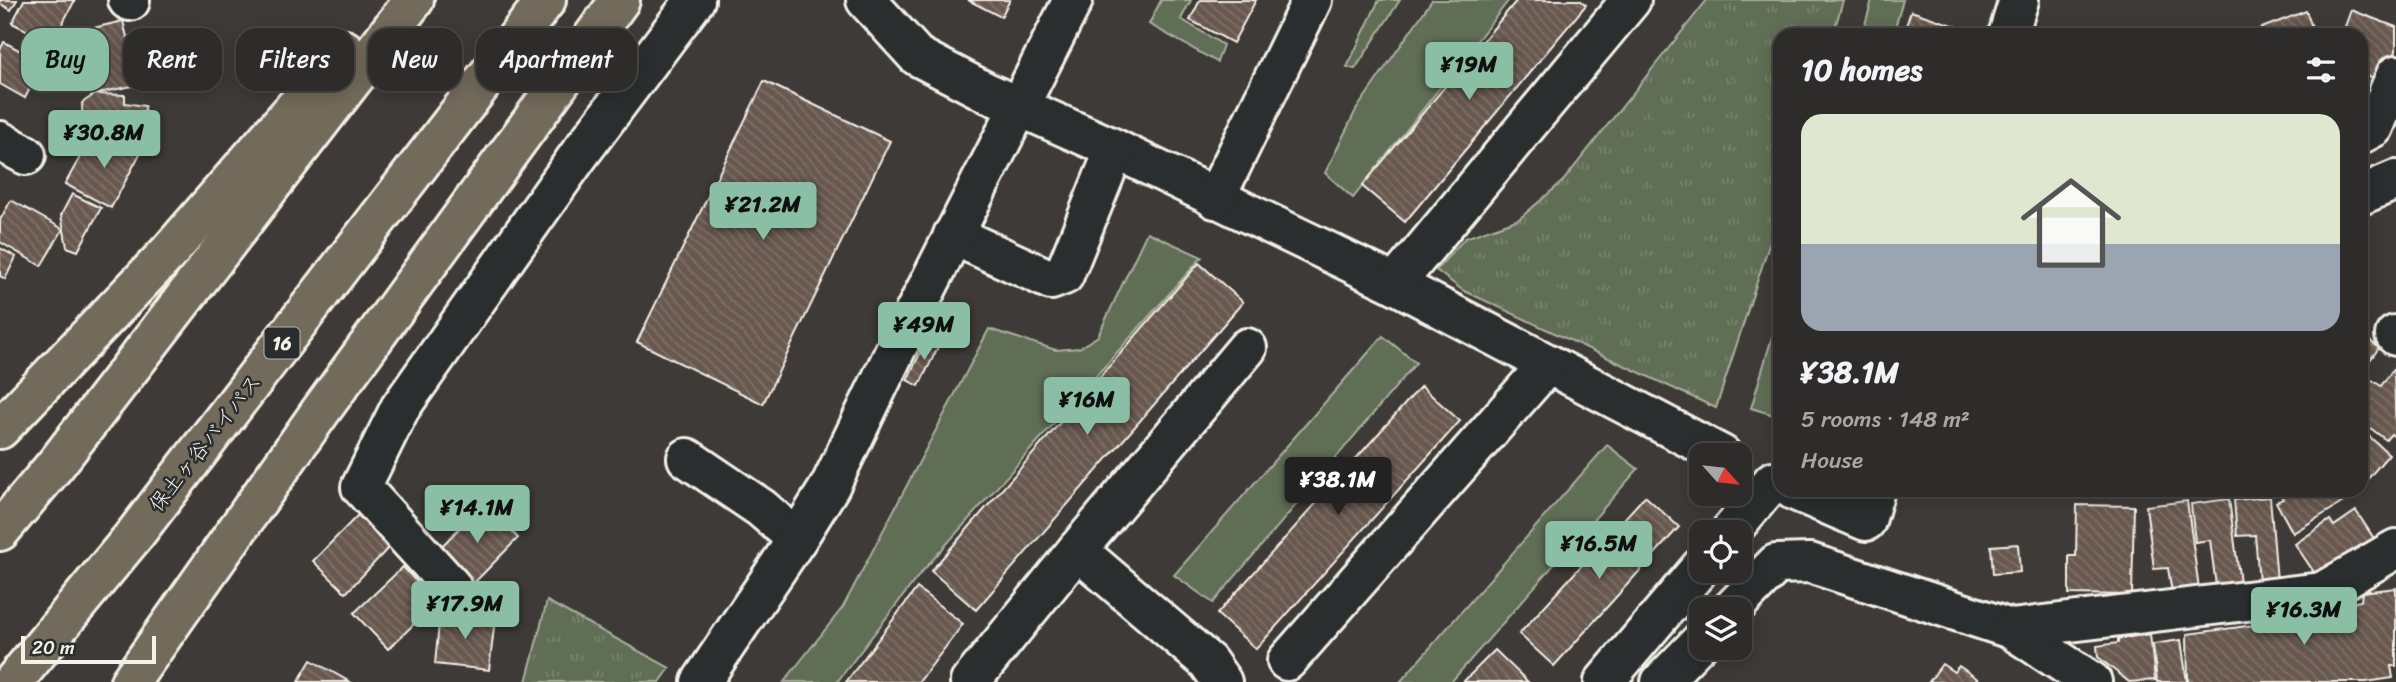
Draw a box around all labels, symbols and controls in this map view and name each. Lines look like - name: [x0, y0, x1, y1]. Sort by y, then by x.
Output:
- chip: Buy: [21, 28, 109, 91]
- chip: Rent: [123, 28, 222, 91]
- chip: Filters: [236, 28, 354, 91]
- chip: New: [368, 28, 462, 91]
- chip: Apartment: [476, 28, 637, 91]
- pin: ¥19M: [1428, 42, 1510, 102]
- text: 10 homes: [1801, 43, 1922, 97]
- text: ¥19M: [1441, 44, 1497, 85]
- icon: filters: [2302, 51, 2340, 89]
- pin: ¥30.8M: [47, 110, 161, 170]
- text: ¥30.8M: [64, 112, 144, 153]
- icon: home: [2008, 160, 2134, 286]
- pin: ¥21.2M: [706, 182, 820, 242]
- text: ¥21.2M: [726, 184, 800, 225]
- pin: ¥49M: [883, 302, 965, 362]
- text: ¥49M: [894, 304, 954, 345]
- road number: 16: [264, 328, 300, 358]
- text: ¥38.1M: [1801, 345, 1899, 399]
- street label: 保土ヶ谷バイパス: [138, 365, 272, 521]
- pin: ¥16M: [1046, 378, 1128, 437]
- text: ¥16M: [1060, 379, 1114, 420]
- text: 5 rooms · 148 m²: [1801, 399, 1970, 440]
- text: House: [1801, 440, 1863, 481]
- north arrow: [1689, 443, 1752, 506]
- map controls: [1689, 443, 1752, 660]
- pin: ¥38.1M: [1281, 458, 1395, 517]
- text: ¥38.1M: [1301, 459, 1375, 500]
- pin: ¥14.1M: [420, 486, 534, 545]
- text: ¥14.1M: [441, 487, 513, 528]
- button: locate: [1689, 520, 1752, 583]
- pin: ¥16.5M: [1542, 522, 1656, 581]
- text: ¥16.5M: [1561, 523, 1637, 564]
- pin: ¥17.9M: [408, 582, 522, 641]
- text: ¥17.9M: [427, 583, 503, 624]
- pin: ¥16.3M: [2247, 588, 2361, 647]
- text: ¥16.3M: [2267, 589, 2341, 630]
- button: layers: [1689, 597, 1752, 660]
- text: 20 m: [32, 631, 75, 664]
- scale bar: [21, 633, 156, 665]

